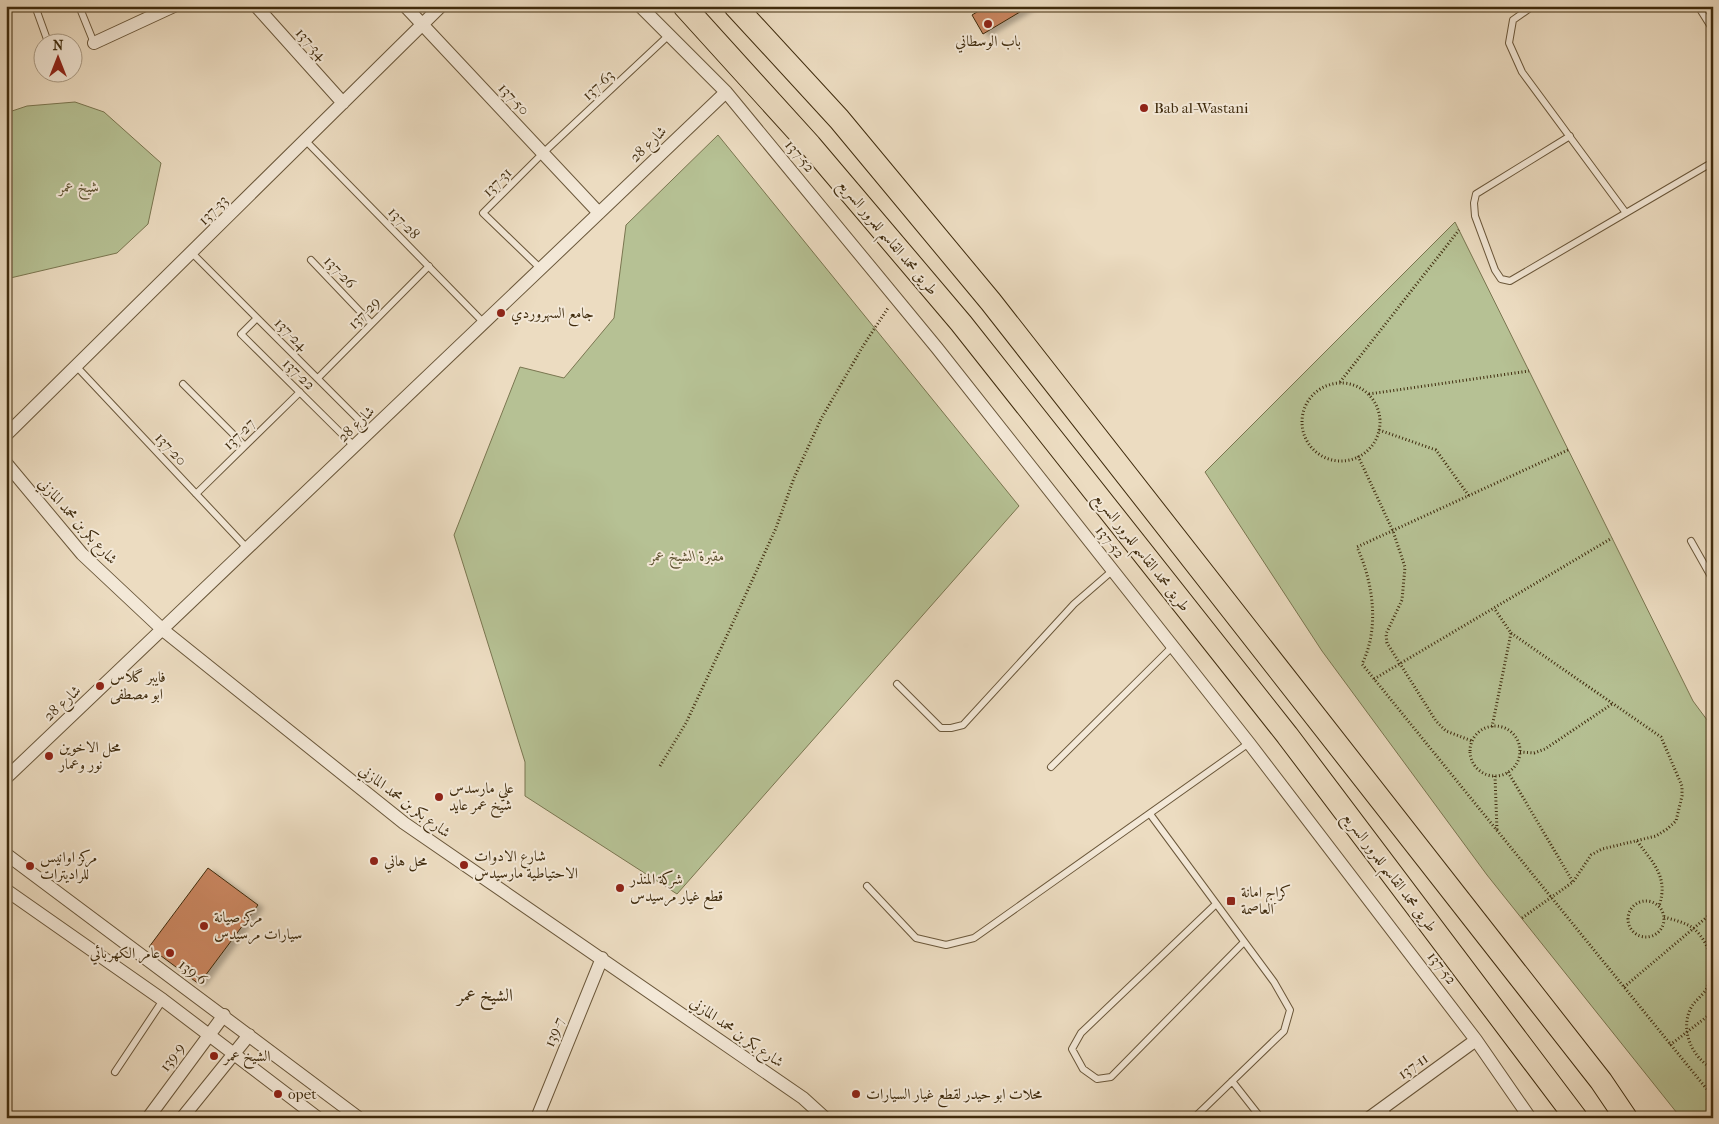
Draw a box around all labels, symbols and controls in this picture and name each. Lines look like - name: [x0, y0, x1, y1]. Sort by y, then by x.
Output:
- marker: باب الوسطاني: [982, 18, 994, 30]
- street label: 137-34: [292, 24, 331, 65]
- north arrow: [32, 32, 82, 82]
- place label: باب الوسطاني: [955, 32, 1021, 53]
- text: N: [53, 37, 64, 54]
- street label: 137-63: [578, 66, 618, 104]
- street label: 137-50: [495, 79, 533, 119]
- place label: Bab al-Wastani: [1154, 99, 1249, 117]
- marker: Bab al-Wastani: [1138, 102, 1150, 114]
- street label: شارع 28: [626, 122, 673, 169]
- street label: 137-52: [781, 136, 819, 176]
- street label: 137-31: [479, 164, 515, 200]
- street label: طريق محمد القاسم للمرور السريع: [830, 175, 942, 302]
- park label: شيخ عمر: [58, 178, 99, 201]
- street label: 137-33: [194, 191, 232, 229]
- street label: 137-28: [384, 203, 424, 243]
- street label: 137-26: [320, 252, 360, 293]
- street label: 137-29: [344, 293, 384, 333]
- place label: جامع السهروردي: [511, 304, 594, 327]
- marker: جامع السهروردي: [495, 307, 507, 319]
- street label: 137-24: [271, 314, 312, 355]
- street label: 137-22: [279, 354, 319, 394]
- street label: شارع 28: [334, 402, 381, 449]
- street label: 137-27: [219, 414, 259, 454]
- street label: 137-20: [151, 429, 191, 469]
- street label: شارع بكر بن محمد المازني: [32, 474, 121, 571]
- street label: طريق محمد القاسم للمرور السريع: [1085, 489, 1194, 619]
- street label: 137-52: [1092, 522, 1129, 562]
- park label: مقبرة الشيخ عمر: [648, 547, 725, 570]
- place label: فايبر گلاس ابو مصطفى: [110, 668, 166, 705]
- marker: فايبر گلاس ابو مصطفى: [94, 680, 106, 692]
- street label: شارع 28: [40, 681, 87, 728]
- place label: محل الاخوين نور وعمار: [57, 738, 121, 773]
- marker: محل الاخوين نور وعمار: [43, 750, 55, 762]
- street label: شارع بكر بن محمد المازني: [353, 761, 454, 844]
- place label: علي مارسدس شيخ عمر عايد: [449, 779, 514, 819]
- marker: علي مارسدس شيخ عمر عايد: [433, 791, 445, 803]
- street label: طريق محمد القاسم للمرور السريع: [1334, 808, 1441, 939]
- place label: شارع الادوات الاحتياطية مارسيدس: [474, 847, 578, 882]
- place label: مركز اوانيس للراديترات: [40, 848, 97, 884]
- place label: محل هاني: [384, 852, 427, 873]
- marker: محل هاني: [368, 855, 380, 867]
- marker: شارع الادوات الاحتياطية مارسيدس: [458, 859, 470, 871]
- marker: مركز اوانيس للراديترات: [24, 860, 36, 872]
- place label: شركة المنذر قطع غيار مرسيدس: [628, 870, 723, 910]
- marker: شركة المنذر قطع غيار مرسيدس: [614, 882, 626, 894]
- place label: كراج امانة العاصمة: [1241, 883, 1291, 918]
- marker: كراج امانة العاصمة: [1225, 895, 1237, 907]
- place label: مركز صيانة سيارات مرسيدس: [214, 908, 302, 945]
- marker: مركز صيانة سيارات مرسيدس: [198, 920, 210, 932]
- place label: عامر الكهربائي: [90, 944, 160, 965]
- marker: عامر الكهربائي: [164, 947, 176, 959]
- street label: 137-52: [1424, 948, 1461, 988]
- street label: 139-6: [175, 955, 212, 989]
- district label: الشيخ عمر: [455, 985, 513, 1011]
- street label: شارع بكر بن محمد المازني: [685, 993, 787, 1074]
- street label: 139-7: [540, 1014, 568, 1050]
- street label: 139-9: [156, 1039, 189, 1075]
- place label: الشيخ عمر: [222, 1047, 271, 1070]
- street label: 137-11: [1394, 1049, 1432, 1083]
- marker: الشيخ عمر: [208, 1050, 220, 1062]
- place label: opet: [288, 1085, 317, 1103]
- place label: محلات ابو حيدر لقطع غيار السيارات: [866, 1085, 1042, 1108]
- marker: opet: [272, 1088, 284, 1100]
- marker: محلات ابو حيدر لقطع غيار السيارات: [850, 1088, 862, 1100]

